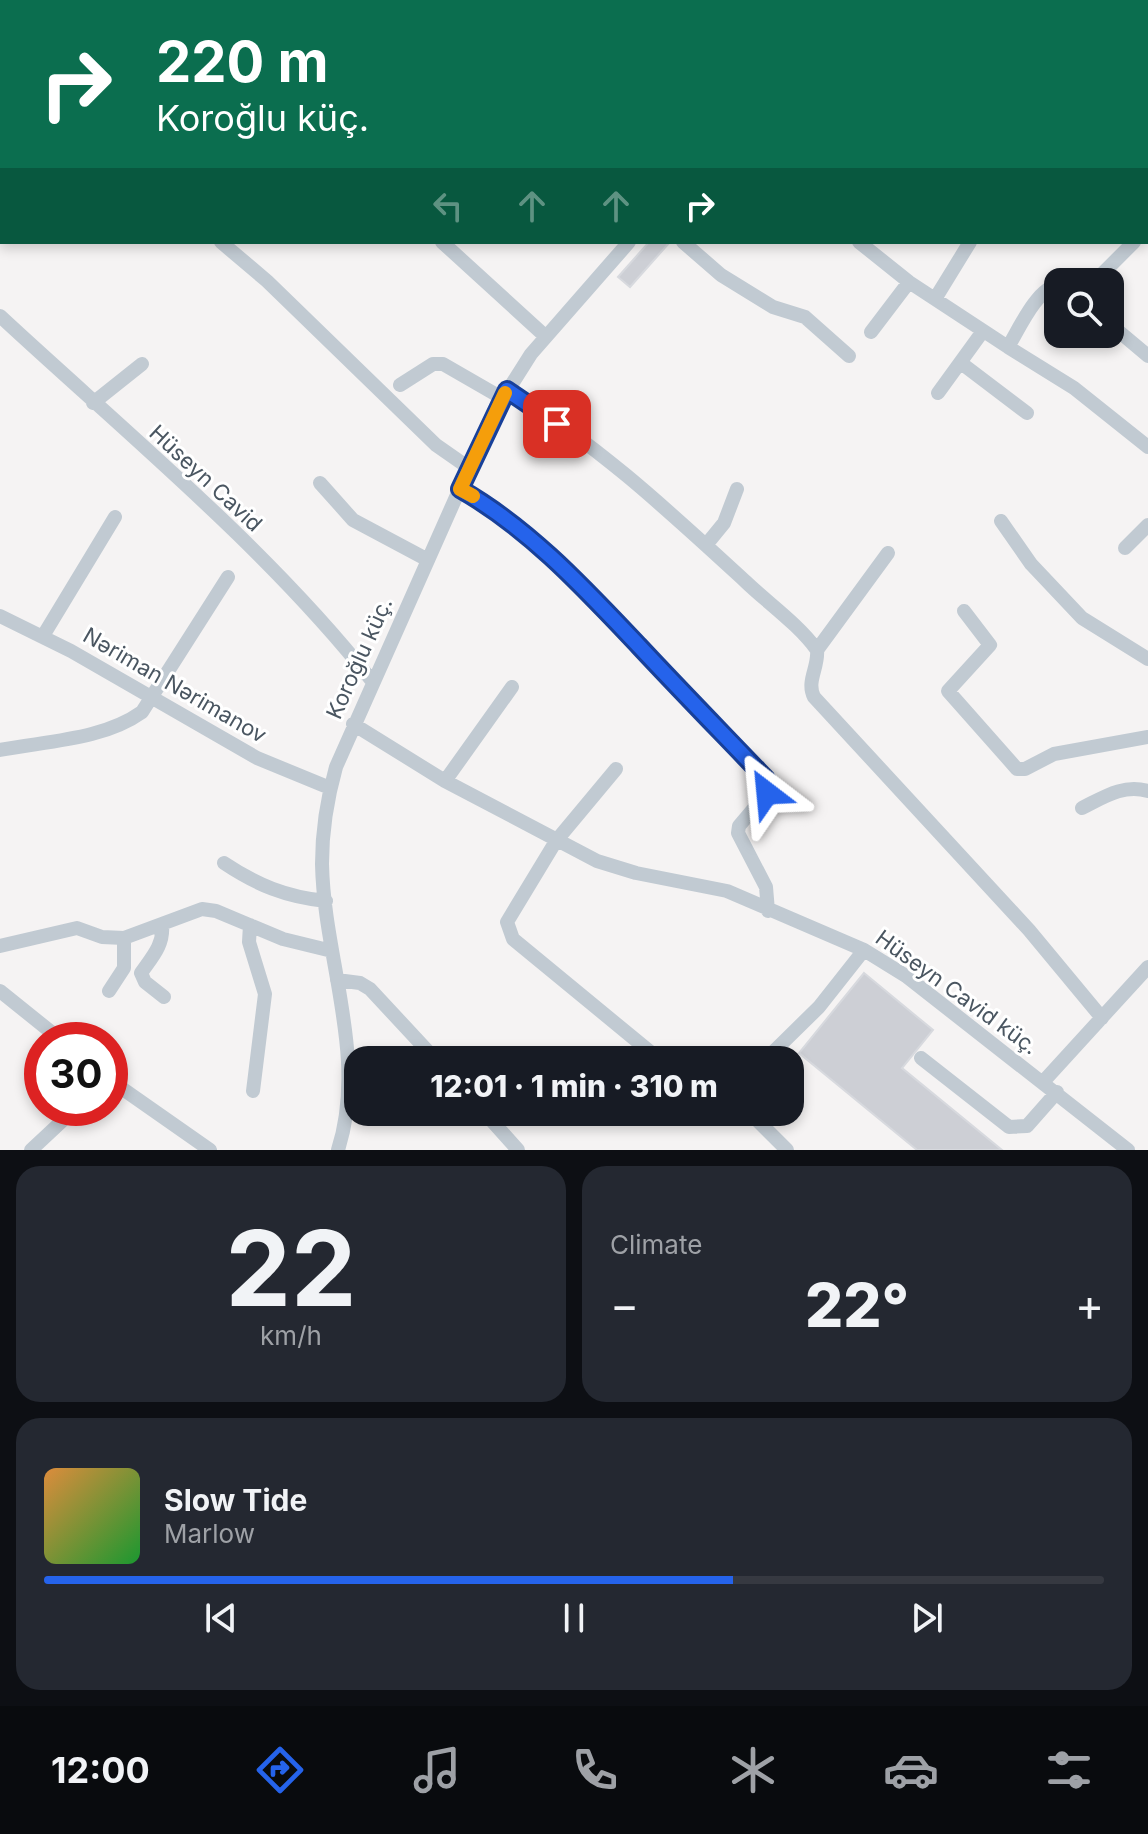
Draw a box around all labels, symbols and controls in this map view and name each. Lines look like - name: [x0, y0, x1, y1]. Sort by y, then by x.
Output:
- text: 220 m: [156, 28, 329, 96]
- icon: right: [24, 32, 128, 136]
- text: Koroğlu küç.: [156, 96, 369, 140]
- icon: left: [426, 184, 470, 228]
- icon: ahead: [510, 184, 554, 228]
- icon: ahead: [594, 184, 638, 228]
- icon: right: [678, 184, 722, 228]
- map controls: [1044, 268, 1124, 348]
- button: search: [1044, 268, 1124, 348]
- pin: [523, 390, 591, 458]
- icon: arrive: [535, 402, 579, 446]
- street label: Hüseyn Cavid: [144, 419, 268, 537]
- street label: Koroğlu küç.: [321, 593, 397, 723]
- street label: Nəriman Nərimanov: [79, 622, 271, 748]
- position arrow: [725, 751, 809, 835]
- street label: Hüseyn Cavid küç.: [871, 924, 1043, 1060]
- speed limit sign: 30: [24, 1022, 128, 1126]
- text: 12:01 · 1 min · 310 m: [430, 1068, 718, 1104]
- text: 22: [225, 1205, 357, 1331]
- text: Climate: [610, 1229, 702, 1260]
- text: 22°: [805, 1269, 909, 1341]
- text: −: [610, 1278, 639, 1332]
- text: +: [1075, 1278, 1104, 1332]
- text: km/h: [260, 1320, 322, 1351]
- text: Slow Tide: [164, 1482, 307, 1518]
- text: Marlow: [164, 1518, 255, 1549]
- icon: previous: [199, 1596, 243, 1640]
- icon: pause: [552, 1596, 596, 1640]
- icon: next: [905, 1596, 949, 1640]
- icon: directions: [252, 1742, 308, 1798]
- icon: music: [409, 1742, 465, 1798]
- icon: phone: [567, 1742, 623, 1798]
- icon: climate: [725, 1742, 781, 1798]
- icon: car: [883, 1742, 939, 1798]
- icon: filters: [1041, 1742, 1097, 1798]
- text: 12:00: [51, 1748, 150, 1792]

